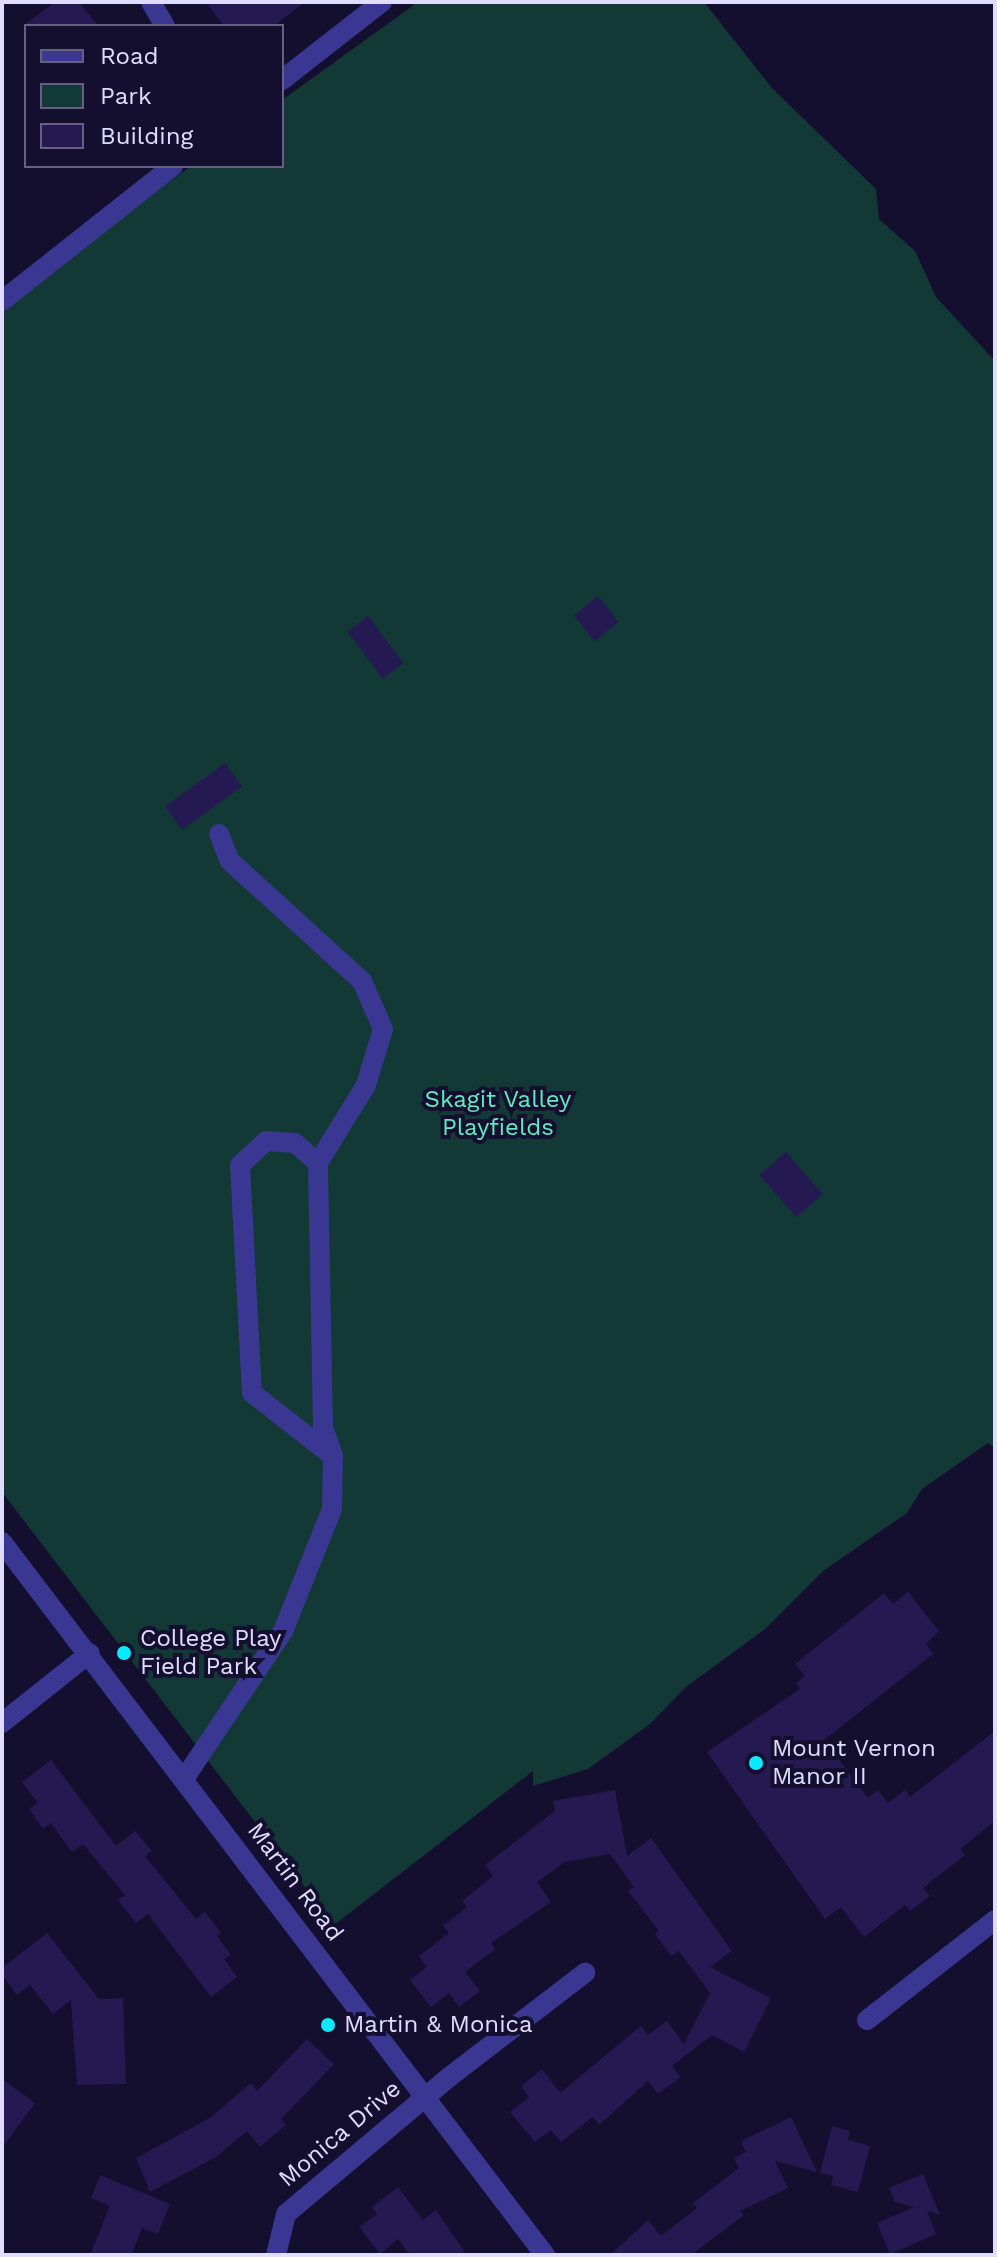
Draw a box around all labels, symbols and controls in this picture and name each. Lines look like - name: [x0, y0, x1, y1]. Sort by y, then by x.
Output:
- legend: [24, 24, 284, 168]
- text: Road: [100, 42, 159, 70]
- text: Park: [100, 82, 152, 110]
- text: Building: [100, 122, 193, 150]
- park label: Skagit Valley Playfields: [424, 1086, 572, 1142]
- place label: College Play Field Park: [140, 1625, 281, 1681]
- marker: College Play Field Park: [115, 1644, 133, 1662]
- place label: Mount Vernon Manor II: [772, 1735, 937, 1791]
- marker: Mount Vernon Manor II: [747, 1754, 765, 1772]
- street label: Martin Road: [241, 1817, 349, 1947]
- place label: Martin & Monica: [344, 2011, 533, 2039]
- marker: Martin & Monica: [319, 2016, 337, 2034]
- street label: Monica Drive: [273, 2074, 407, 2194]

